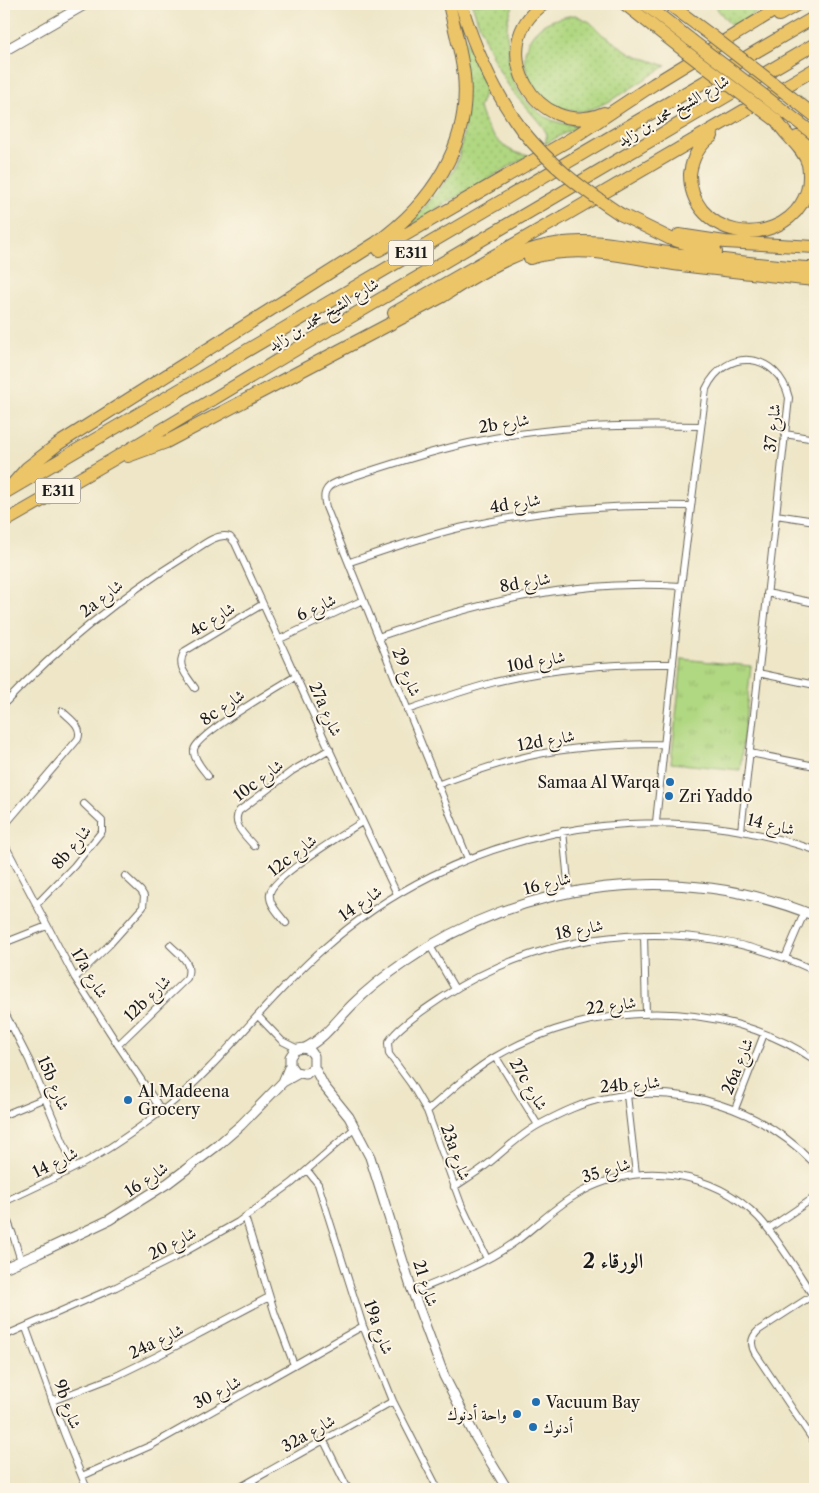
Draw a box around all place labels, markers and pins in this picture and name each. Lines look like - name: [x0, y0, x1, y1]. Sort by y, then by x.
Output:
- place label: Samaa Al Warqa: [537, 772, 661, 792]
- marker: Samaa Al Warqa: [664, 776, 676, 788]
- place label: Zri Yaddo: [679, 786, 753, 806]
- marker: Zri Yaddo: [663, 790, 675, 802]
- place label: Al Madeena Grocery: [137, 1081, 230, 1119]
- marker: Al Madeena Grocery: [122, 1094, 134, 1106]
- place label: Vacuum Bay: [545, 1392, 641, 1412]
- marker: Vacuum Bay: [530, 1396, 542, 1408]
- place label: واحة أدنوك: [447, 1403, 507, 1425]
- marker: واحة أدنوك: [511, 1408, 523, 1420]
- place label: أدنوك: [543, 1416, 573, 1438]
- marker: أدنوك: [527, 1421, 539, 1433]

